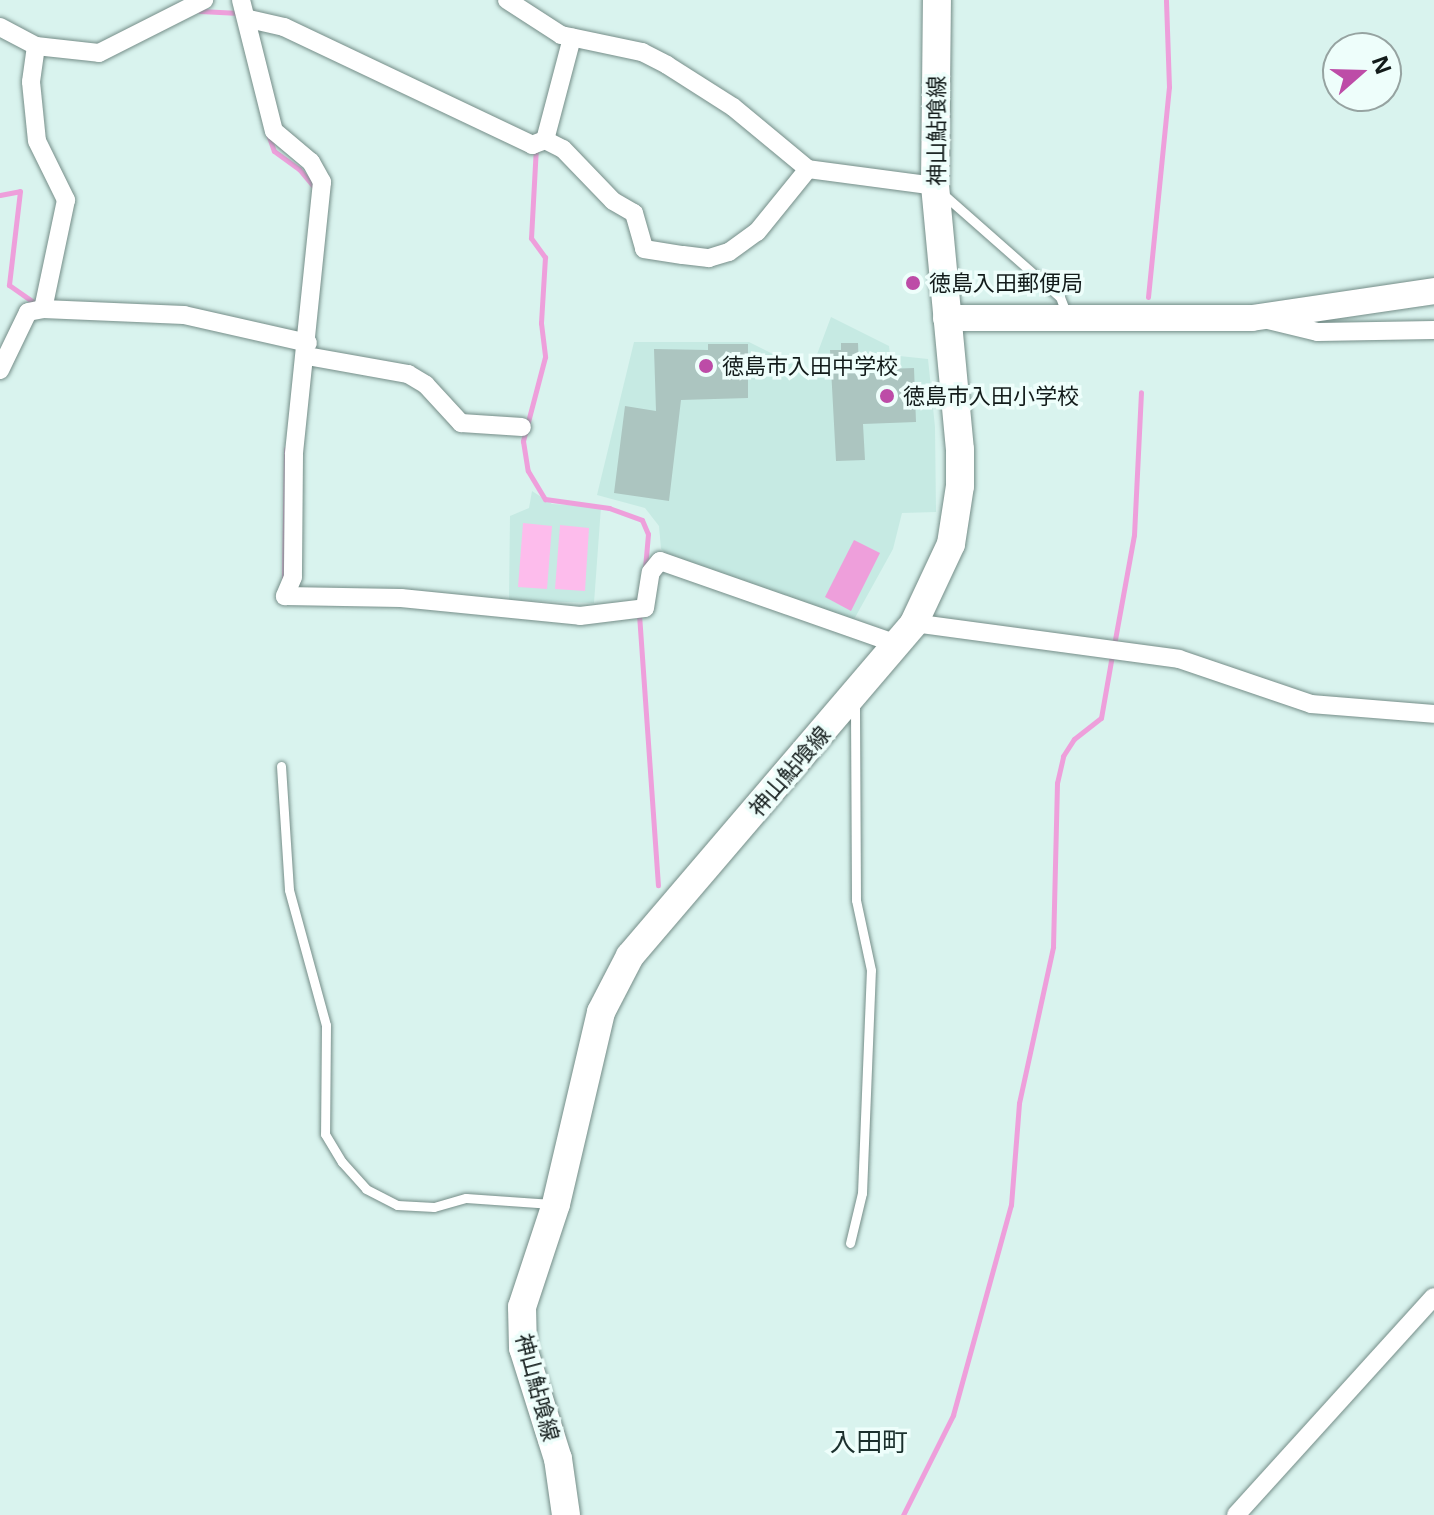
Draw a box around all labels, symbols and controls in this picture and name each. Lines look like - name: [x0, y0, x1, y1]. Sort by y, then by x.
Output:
- north arrow: [1322, 32, 1402, 112]
- text: N: [1366, 51, 1400, 78]
- street label: 神山鮎喰線: [923, 76, 949, 186]
- place label: 徳島入田郵便局: [929, 270, 1083, 296]
- marker: 徳島入田郵便局: [904, 274, 922, 292]
- place label: 徳島市入田中学校: [722, 353, 898, 379]
- marker: 徳島市入田中学校: [697, 357, 715, 375]
- place label: 徳島市入田小学校: [903, 383, 1079, 409]
- marker: 徳島市入田小学校: [878, 387, 896, 405]
- street label: 神山鮎喰線: [743, 721, 835, 821]
- street label: 神山鮎喰線: [511, 1330, 565, 1444]
- district label: 入田町: [830, 1426, 908, 1458]

